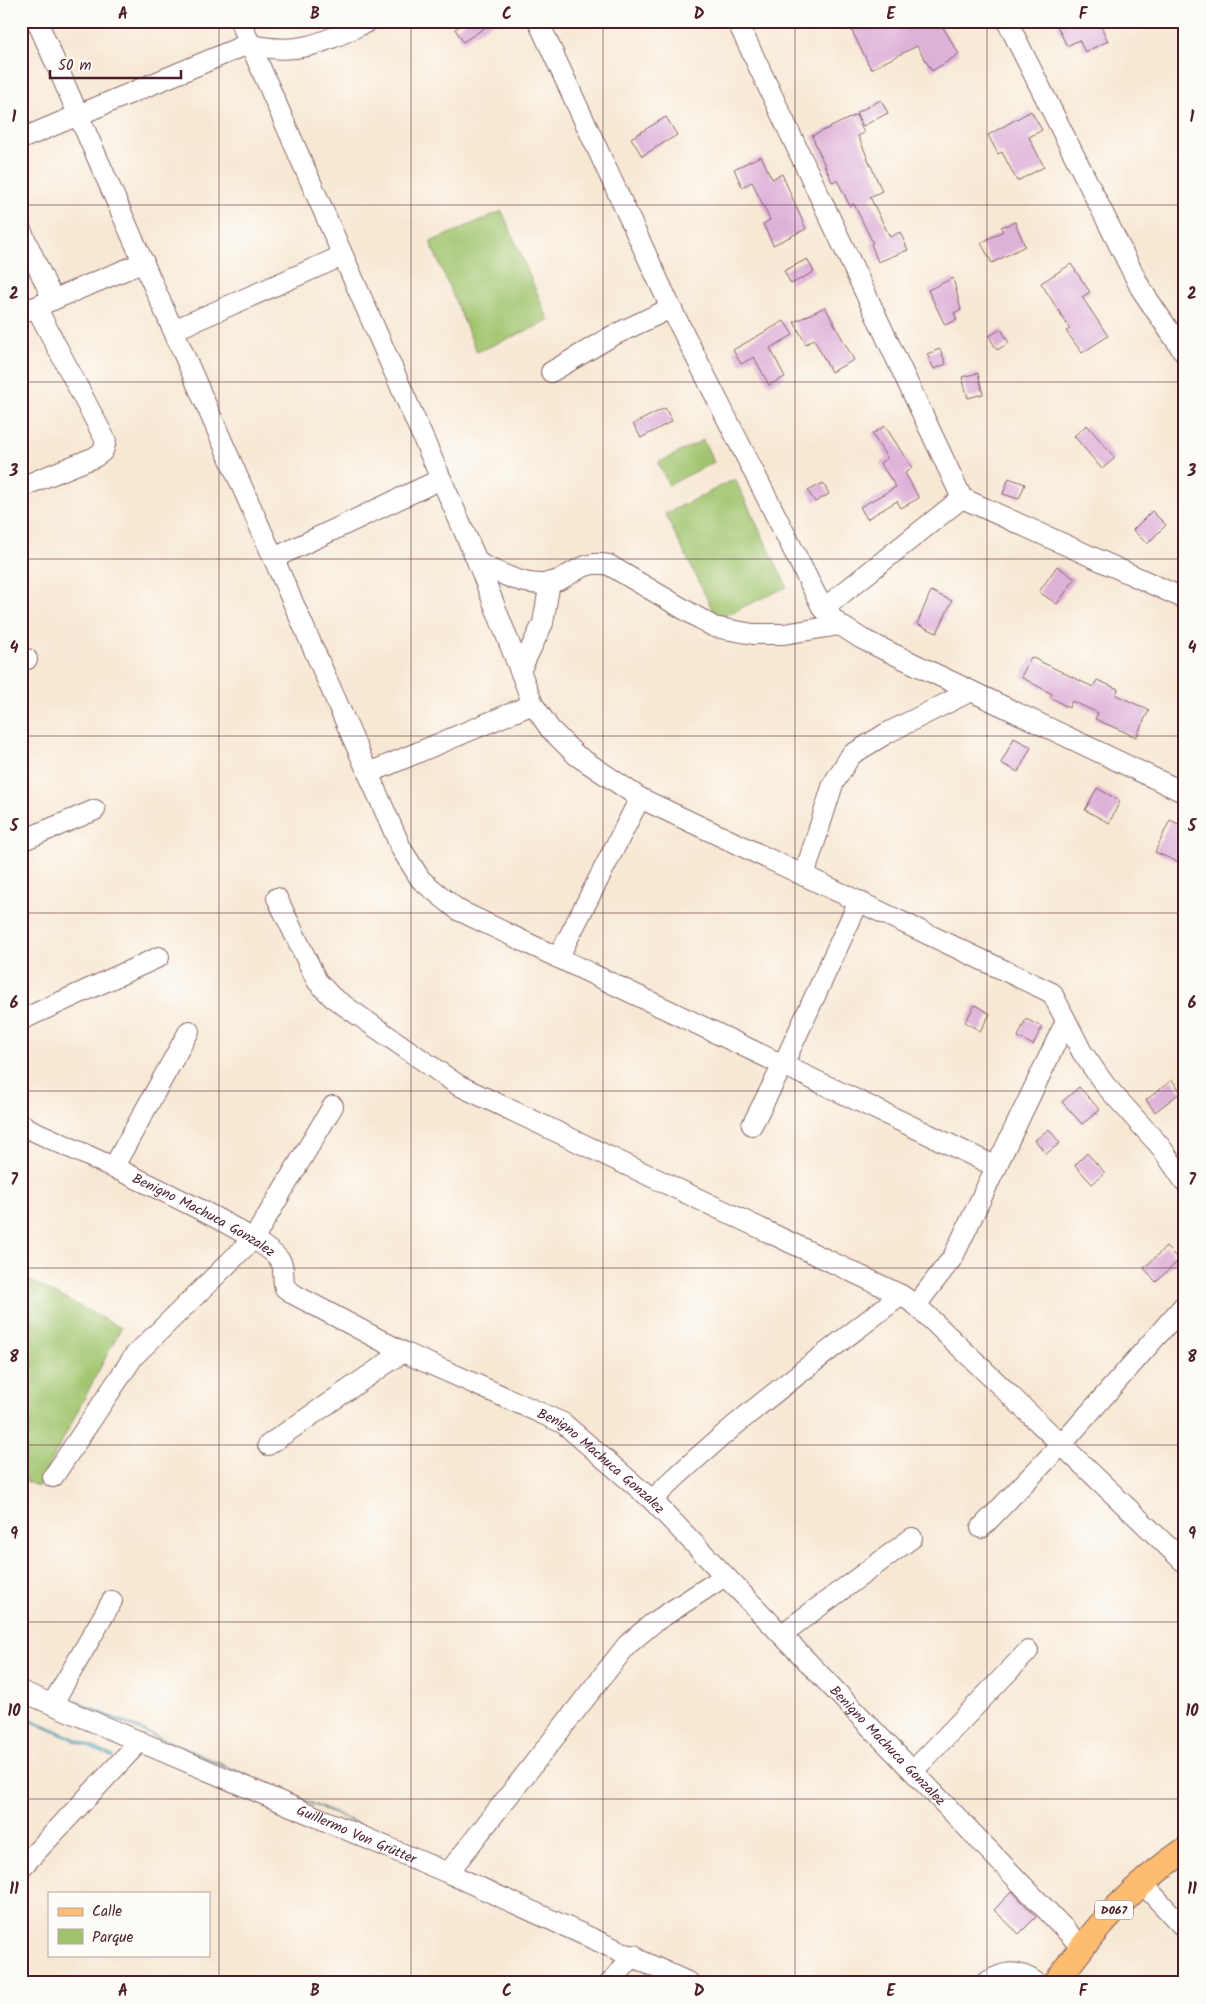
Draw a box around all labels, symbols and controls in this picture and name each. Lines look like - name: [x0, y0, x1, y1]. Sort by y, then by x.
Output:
- text: A: [118, 2, 128, 27]
- text: B: [310, 2, 320, 27]
- text: C: [502, 2, 512, 27]
- text: D: [694, 2, 705, 27]
- text: E: [887, 2, 897, 27]
- text: F: [1079, 2, 1089, 27]
- scale bar: [50, 48, 181, 80]
- text: 50 m: [58, 54, 92, 78]
- text: 1: [12, 105, 17, 130]
- text: 1: [1190, 105, 1195, 130]
- text: 2: [9, 282, 19, 307]
- text: 2: [1187, 282, 1197, 307]
- text: 3: [9, 459, 19, 484]
- text: 3: [1187, 459, 1197, 484]
- text: 4: [10, 636, 19, 661]
- text: 4: [1188, 636, 1197, 661]
- text: 5: [9, 814, 20, 839]
- text: 5: [1187, 814, 1198, 839]
- text: 6: [10, 991, 19, 1016]
- text: 6: [1188, 991, 1197, 1016]
- text: 7: [10, 1168, 18, 1193]
- street label: Benigno Machuca Gonzalez: [128, 1168, 280, 1263]
- text: 7: [1188, 1168, 1196, 1193]
- text: 8: [9, 1345, 19, 1370]
- text: 8: [1187, 1345, 1197, 1370]
- street label: Benigno Machuca Gonzalez: [534, 1403, 670, 1519]
- text: 9: [10, 1522, 18, 1547]
- text: 9: [1188, 1522, 1196, 1547]
- street label: Benigno Machuca Gonzalez: [824, 1681, 950, 1811]
- text: 10: [7, 1699, 21, 1724]
- text: 10: [1185, 1699, 1199, 1724]
- street label: Guillermo Von Grütter: [293, 1800, 421, 1871]
- text: 11: [9, 1877, 19, 1902]
- text: 11: [1187, 1877, 1197, 1902]
- legend: [48, 1892, 210, 1956]
- text: Calle: [92, 1900, 122, 1924]
- road number: D067: [1095, 1900, 1133, 1920]
- text: Parque: [92, 1926, 133, 1950]
- text: A: [118, 1979, 128, 2004]
- text: B: [310, 1979, 320, 2004]
- text: C: [502, 1979, 512, 2004]
- text: D: [694, 1979, 705, 2004]
- text: E: [887, 1979, 897, 2004]
- text: F: [1079, 1979, 1089, 2004]

